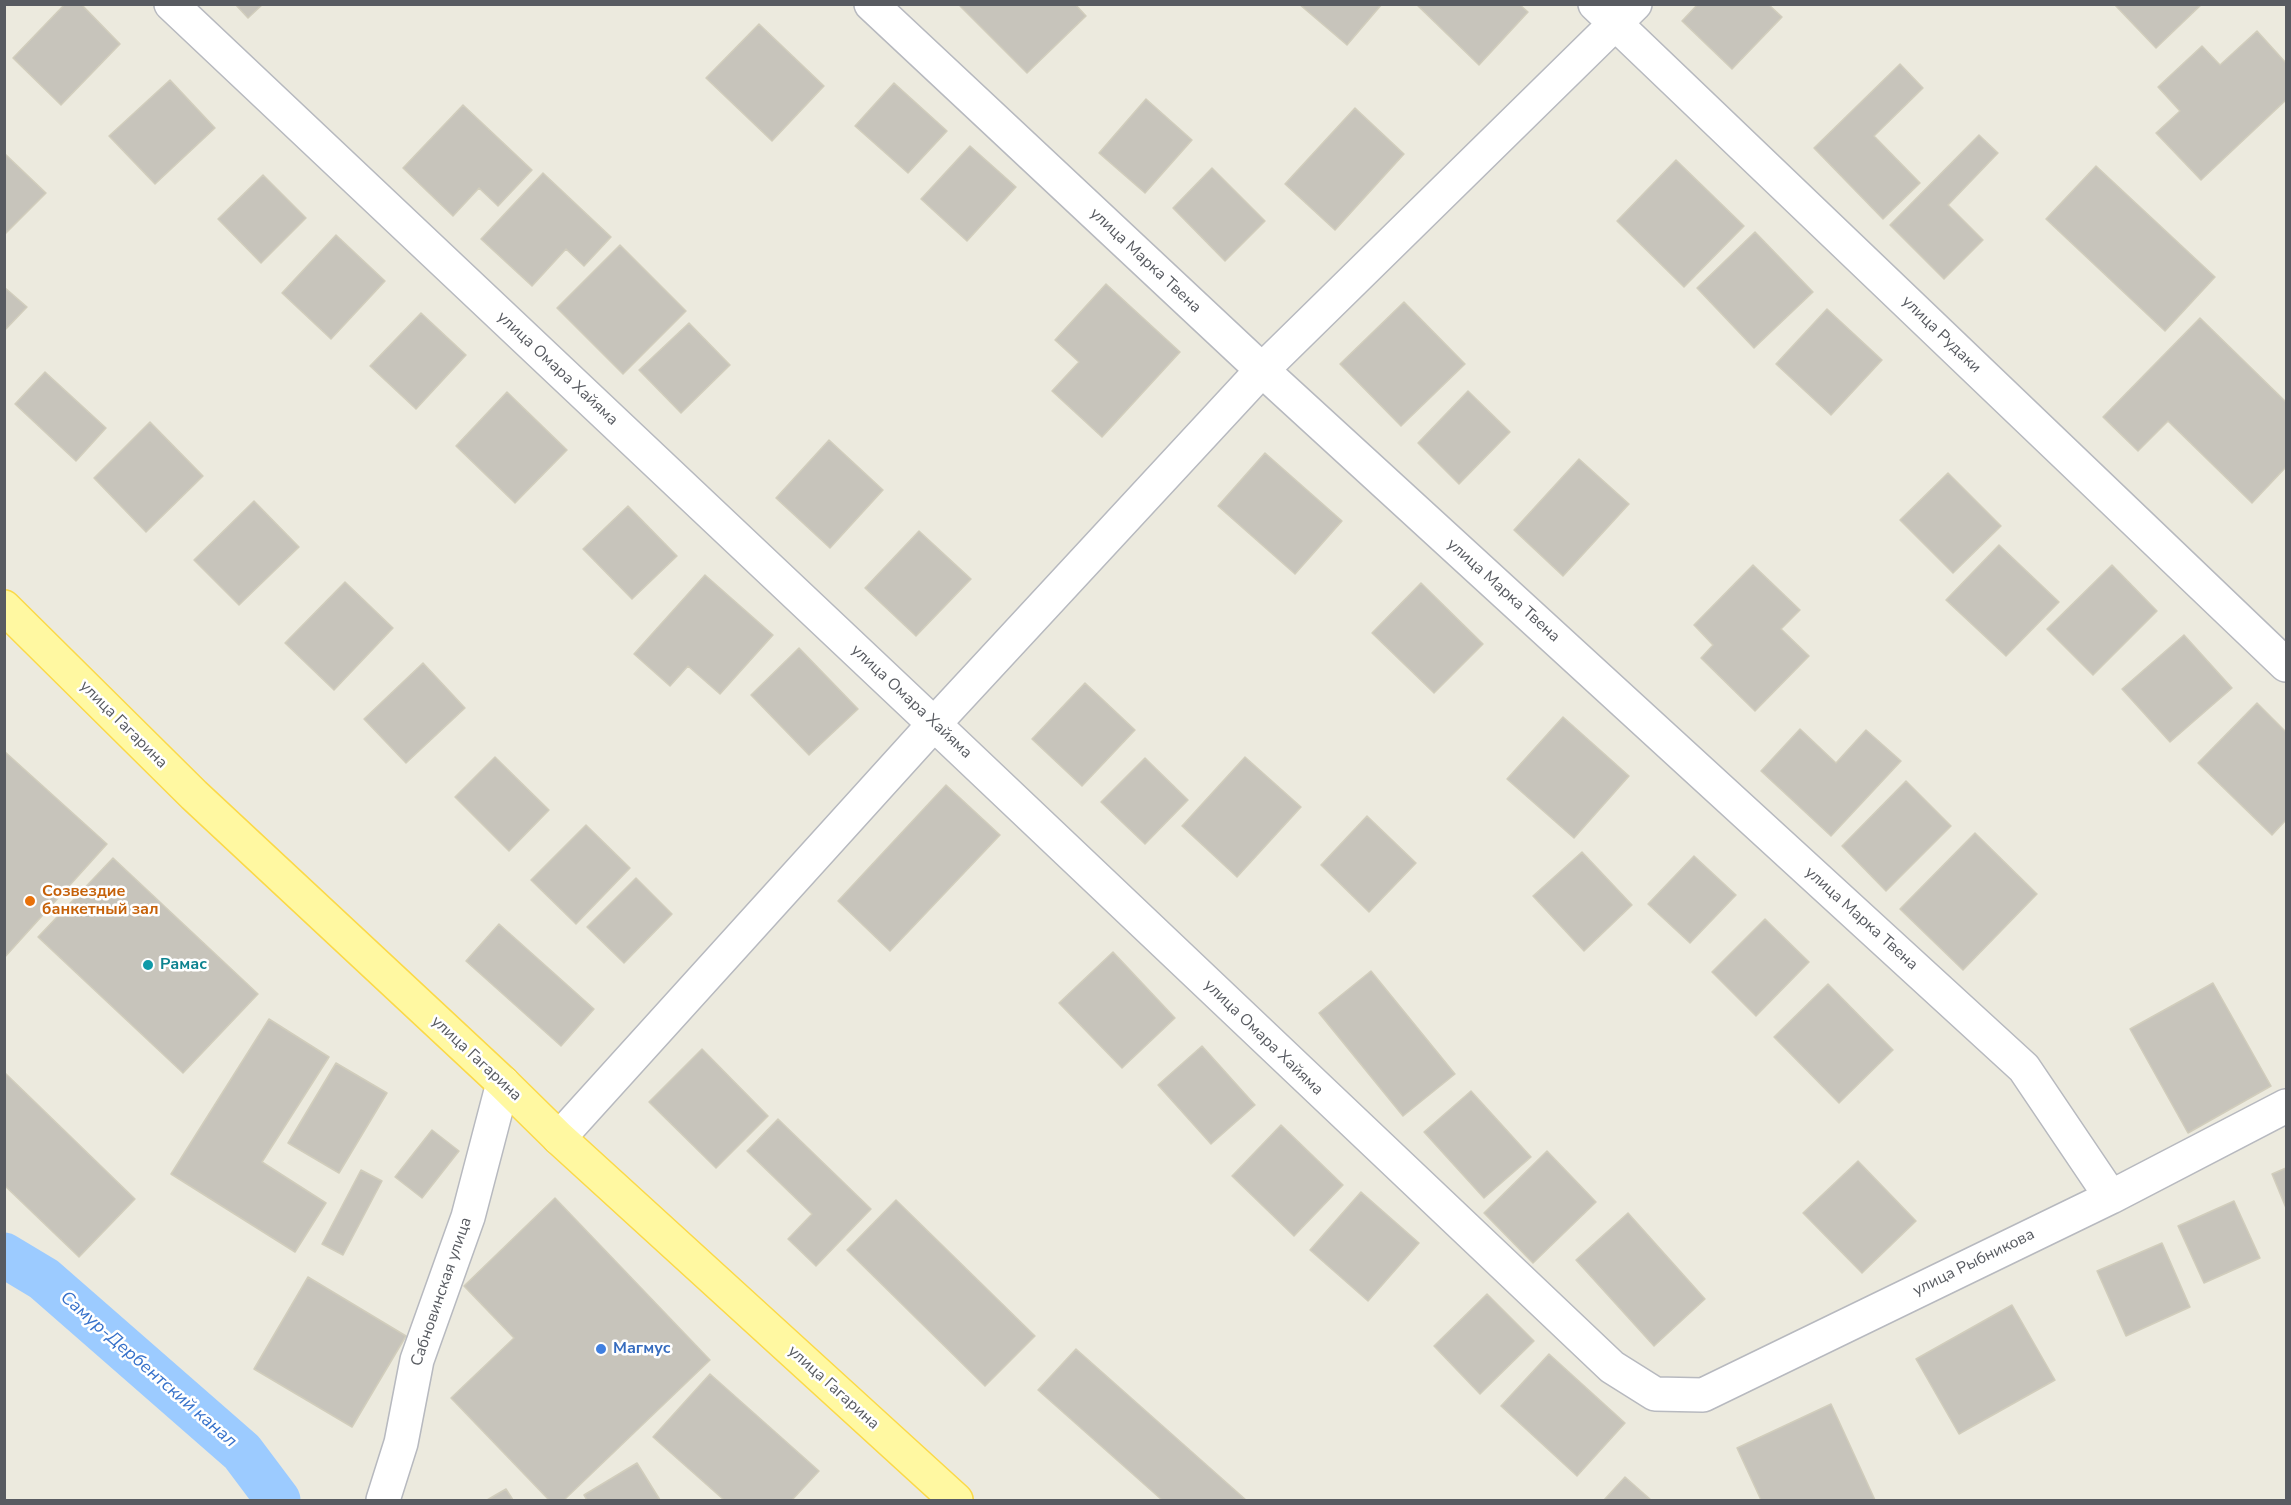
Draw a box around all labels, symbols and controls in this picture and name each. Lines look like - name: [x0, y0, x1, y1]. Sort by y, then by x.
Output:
- street label: улица Марка Твена: [1085, 204, 1205, 318]
- street label: улица Рудаки: [1897, 292, 1985, 378]
- street label: улица Омара Хайяма: [492, 308, 622, 430]
- street label: улица Марка Твена: [1443, 535, 1563, 647]
- street label: улица Омара Хайяма: [846, 641, 976, 763]
- street label: улица Гагарина: [75, 677, 171, 773]
- street label: улица Марка Твена: [1801, 863, 1921, 975]
- place label: Созвездие банкетный зал: [42, 882, 159, 920]
- marker: Созвездие банкетный зал: [23, 894, 37, 908]
- place label: Рамас: [160, 955, 207, 975]
- marker: Рамас: [141, 958, 155, 972]
- street label: улица Омара Хайяма: [1199, 976, 1327, 1100]
- street label: улица Гагарина: [427, 1012, 525, 1106]
- street label: Сабновинская улица: [407, 1215, 477, 1369]
- street label: улица Рыбникова: [1910, 1225, 2038, 1301]
- water label: Самур-Дербентский канал: [55, 1287, 241, 1453]
- place label: Магмус: [613, 1339, 670, 1359]
- marker: Магмус: [594, 1342, 608, 1356]
- street label: улица Гагарина: [783, 1342, 883, 1434]

